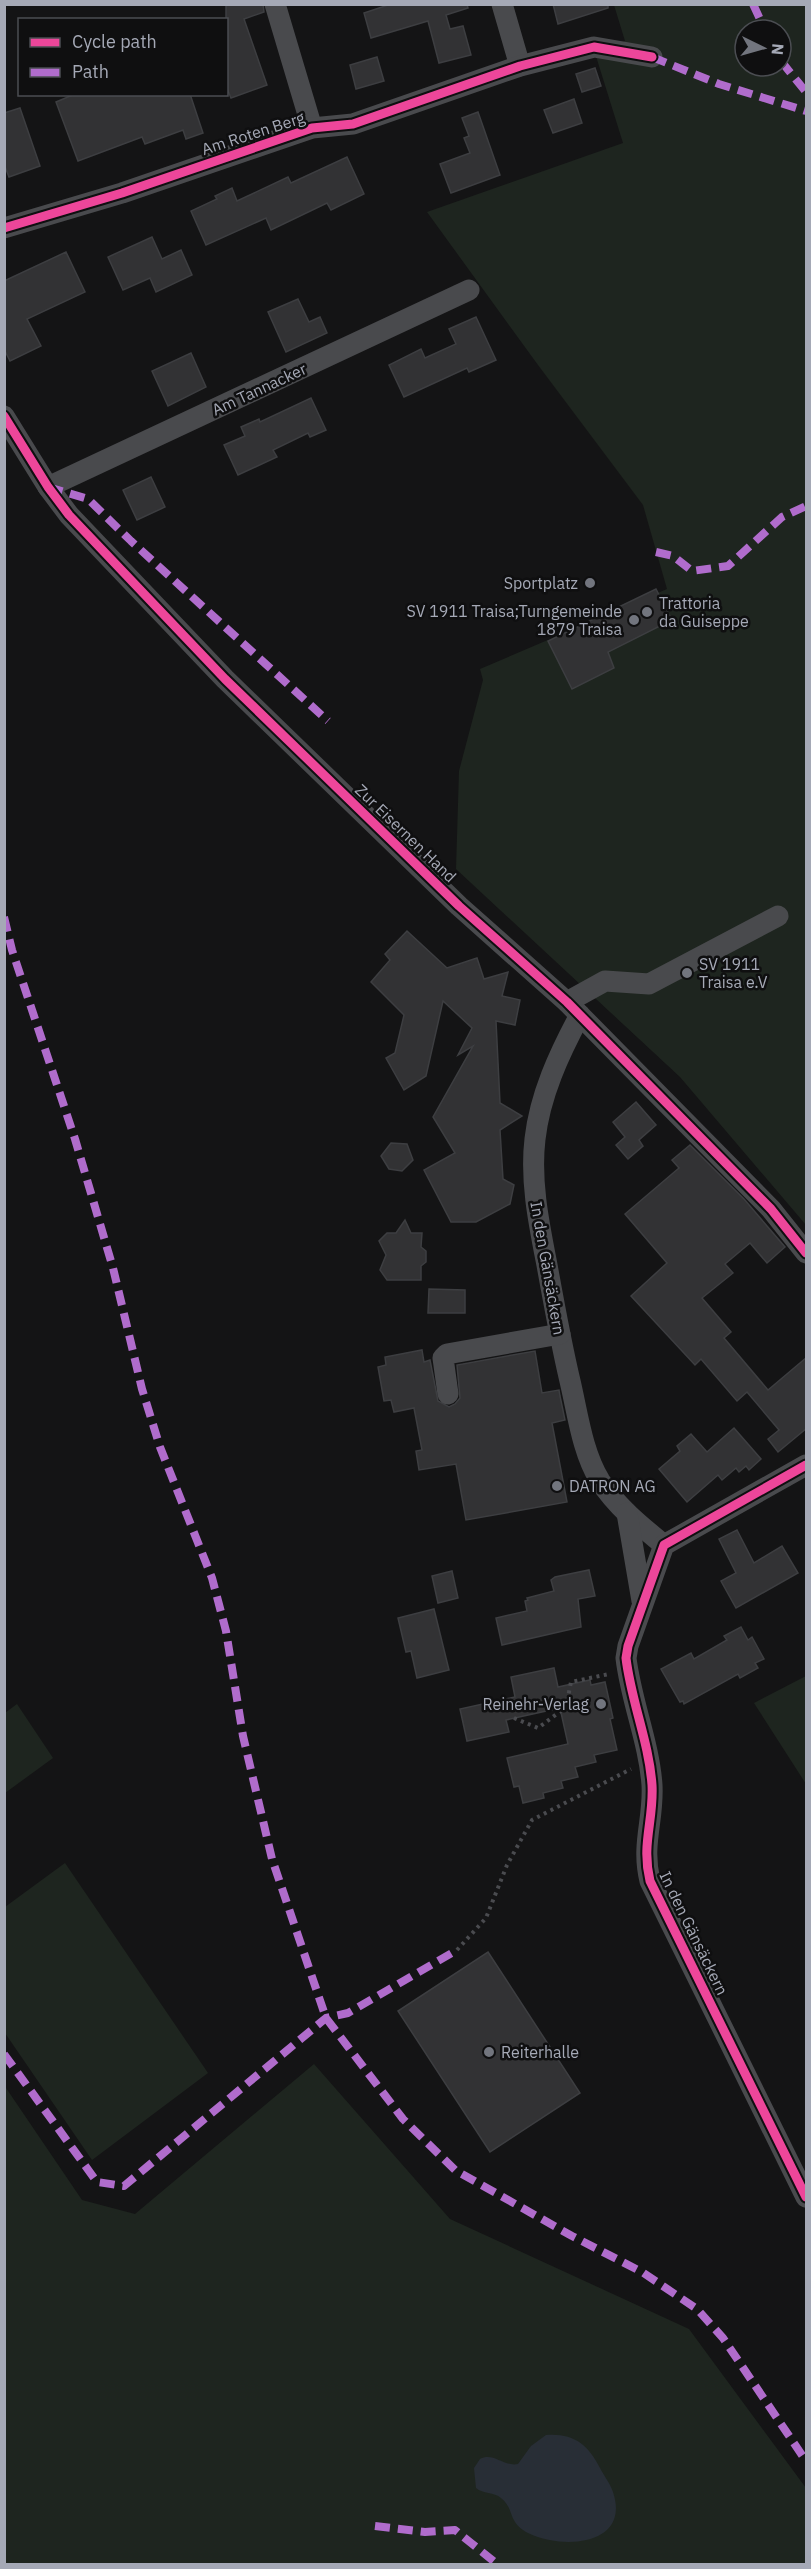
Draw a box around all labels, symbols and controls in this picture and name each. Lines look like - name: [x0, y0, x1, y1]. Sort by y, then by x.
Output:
- legend: [18, 18, 228, 96]
- north arrow: [733, 18, 793, 78]
- text: Cycle path: [72, 30, 157, 53]
- text: N: [767, 43, 788, 56]
- text: Path: [72, 60, 109, 83]
- street label: Am Roten Berg: [199, 107, 308, 159]
- street label: Am Tannacker: [208, 358, 310, 420]
- place label: Sportplatz: [504, 573, 578, 593]
- marker: Sportplatz: [583, 576, 597, 590]
- place label: Trattoria da Guiseppe: [659, 593, 749, 631]
- place label: SV 1911 Traisa;Turngemeinde 1879 Traisa: [406, 601, 622, 639]
- marker: Trattoria da Guiseppe: [640, 605, 654, 619]
- marker: SV 1911 Traisa;Turngemeinde 1879 Traisa: [627, 613, 641, 627]
- street label: Zur Eisernen Hand: [351, 780, 461, 886]
- place label: SV 1911 Traisa e.V: [699, 954, 768, 992]
- marker: SV 1911 Traisa e.V: [680, 966, 694, 980]
- street label: In den Gänsäckern: [526, 1200, 570, 1336]
- place label: DATRON AG: [569, 1476, 656, 1496]
- marker: DATRON AG: [550, 1479, 564, 1493]
- place label: Reinehr-Verlag: [482, 1694, 590, 1714]
- marker: Reinehr-Verlag: [594, 1697, 608, 1711]
- street label: In den Gänsäckern: [655, 1868, 733, 1998]
- place label: Reiterhalle: [501, 2042, 579, 2062]
- marker: Reiterhalle: [482, 2045, 496, 2059]

